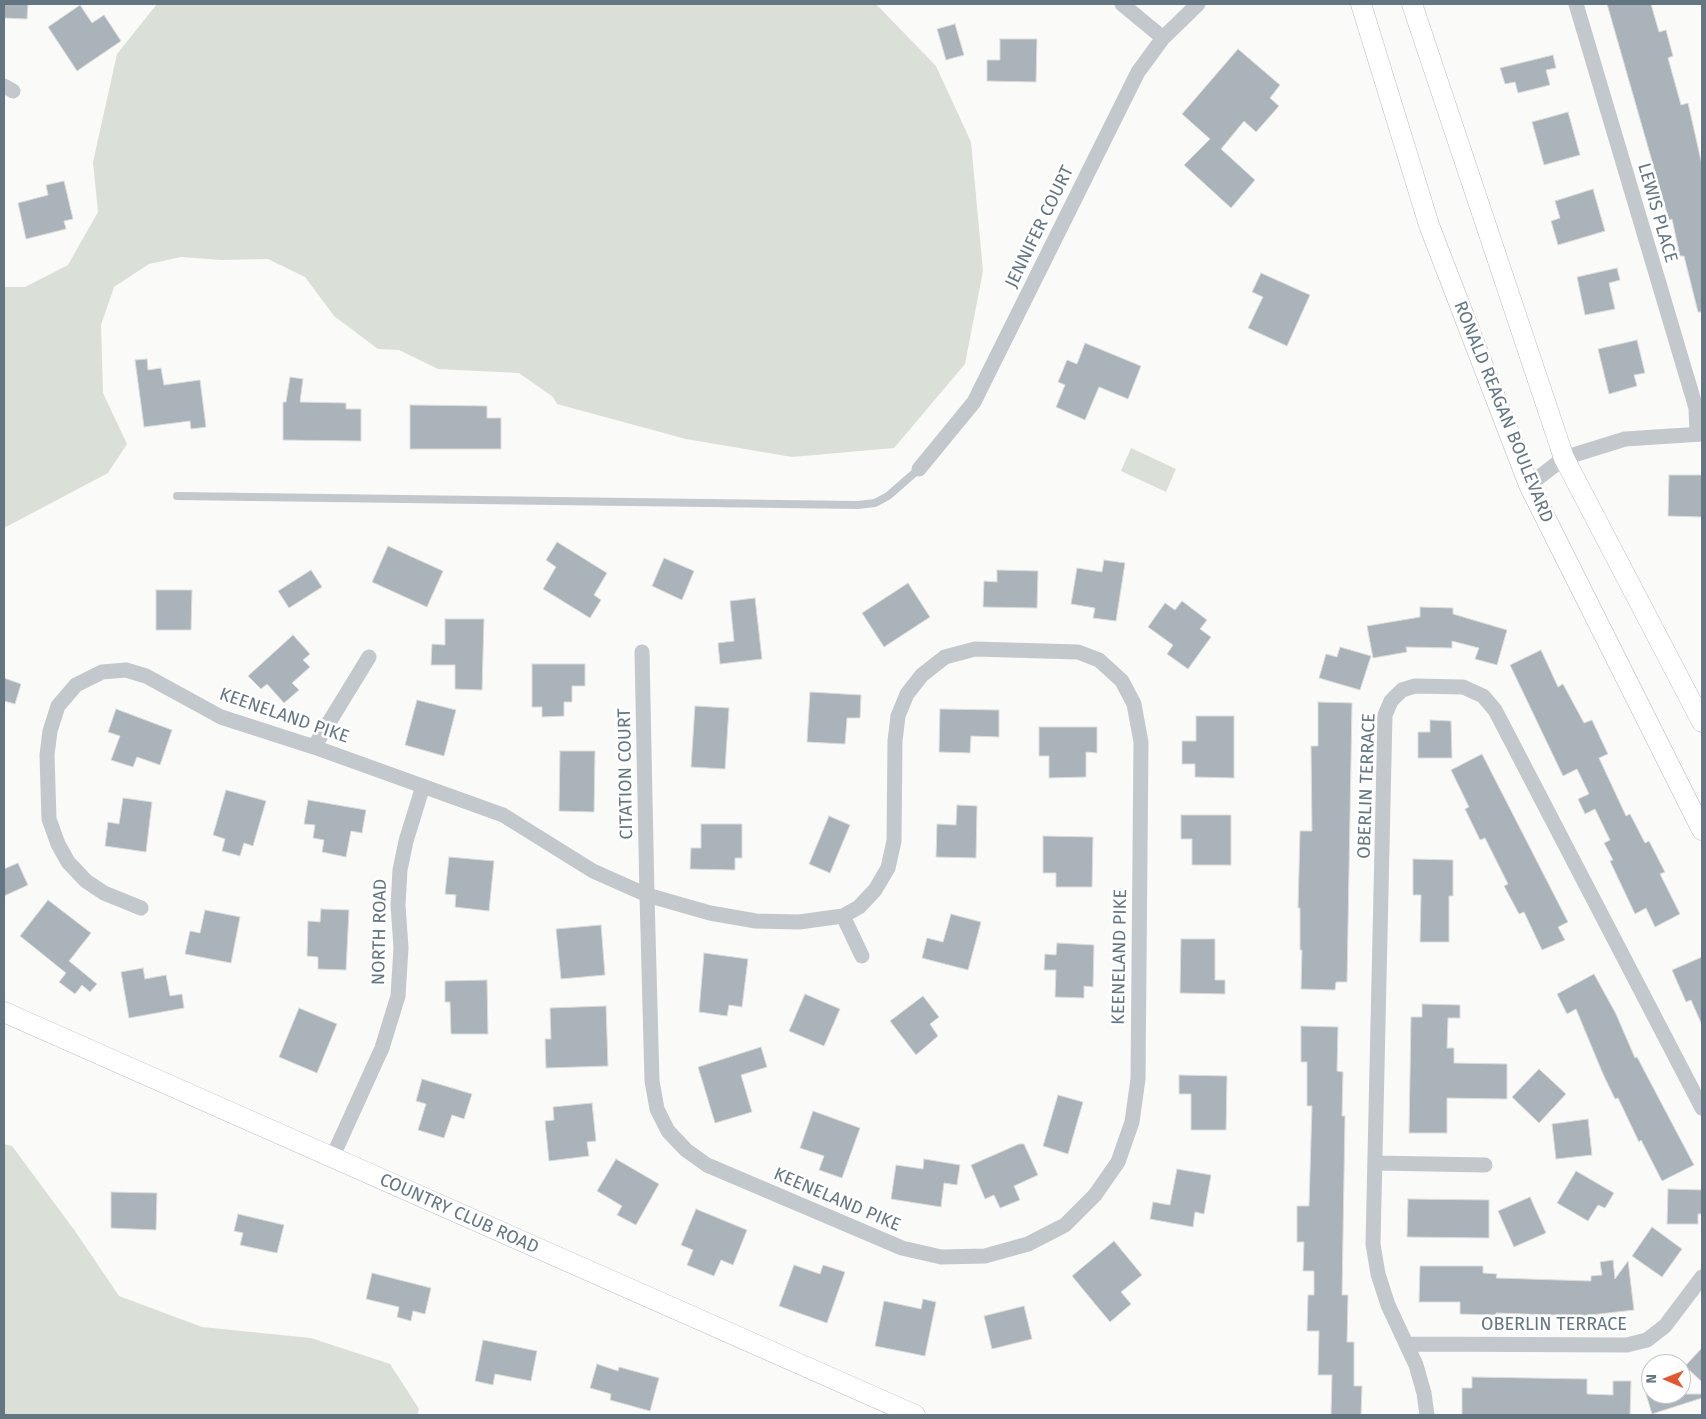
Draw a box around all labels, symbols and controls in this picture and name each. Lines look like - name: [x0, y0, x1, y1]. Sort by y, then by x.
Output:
- street label: LEWIS PLACE: [1632, 161, 1682, 265]
- street label: JENNIFER COURT: [1001, 162, 1079, 292]
- street label: RONALD REAGAN BOULEVARD: [1449, 298, 1557, 526]
- street label: KEENELAND PIKE: [216, 684, 352, 748]
- street label: CITATION COURT: [614, 708, 638, 840]
- street label: OBERLIN TERRACE: [1354, 713, 1380, 859]
- street label: NORTH ROAD: [368, 879, 392, 985]
- street label: KEENELAND PIKE: [1108, 889, 1132, 1025]
- street label: KEENELAND PIKE: [770, 1164, 904, 1236]
- street label: COUNTRY CLUB ROAD: [376, 1169, 542, 1259]
- street label: OBERLIN TERRACE: [1481, 1314, 1627, 1336]
- north arrow: [1641, 1354, 1691, 1404]
- text: N: [1643, 1374, 1660, 1384]

